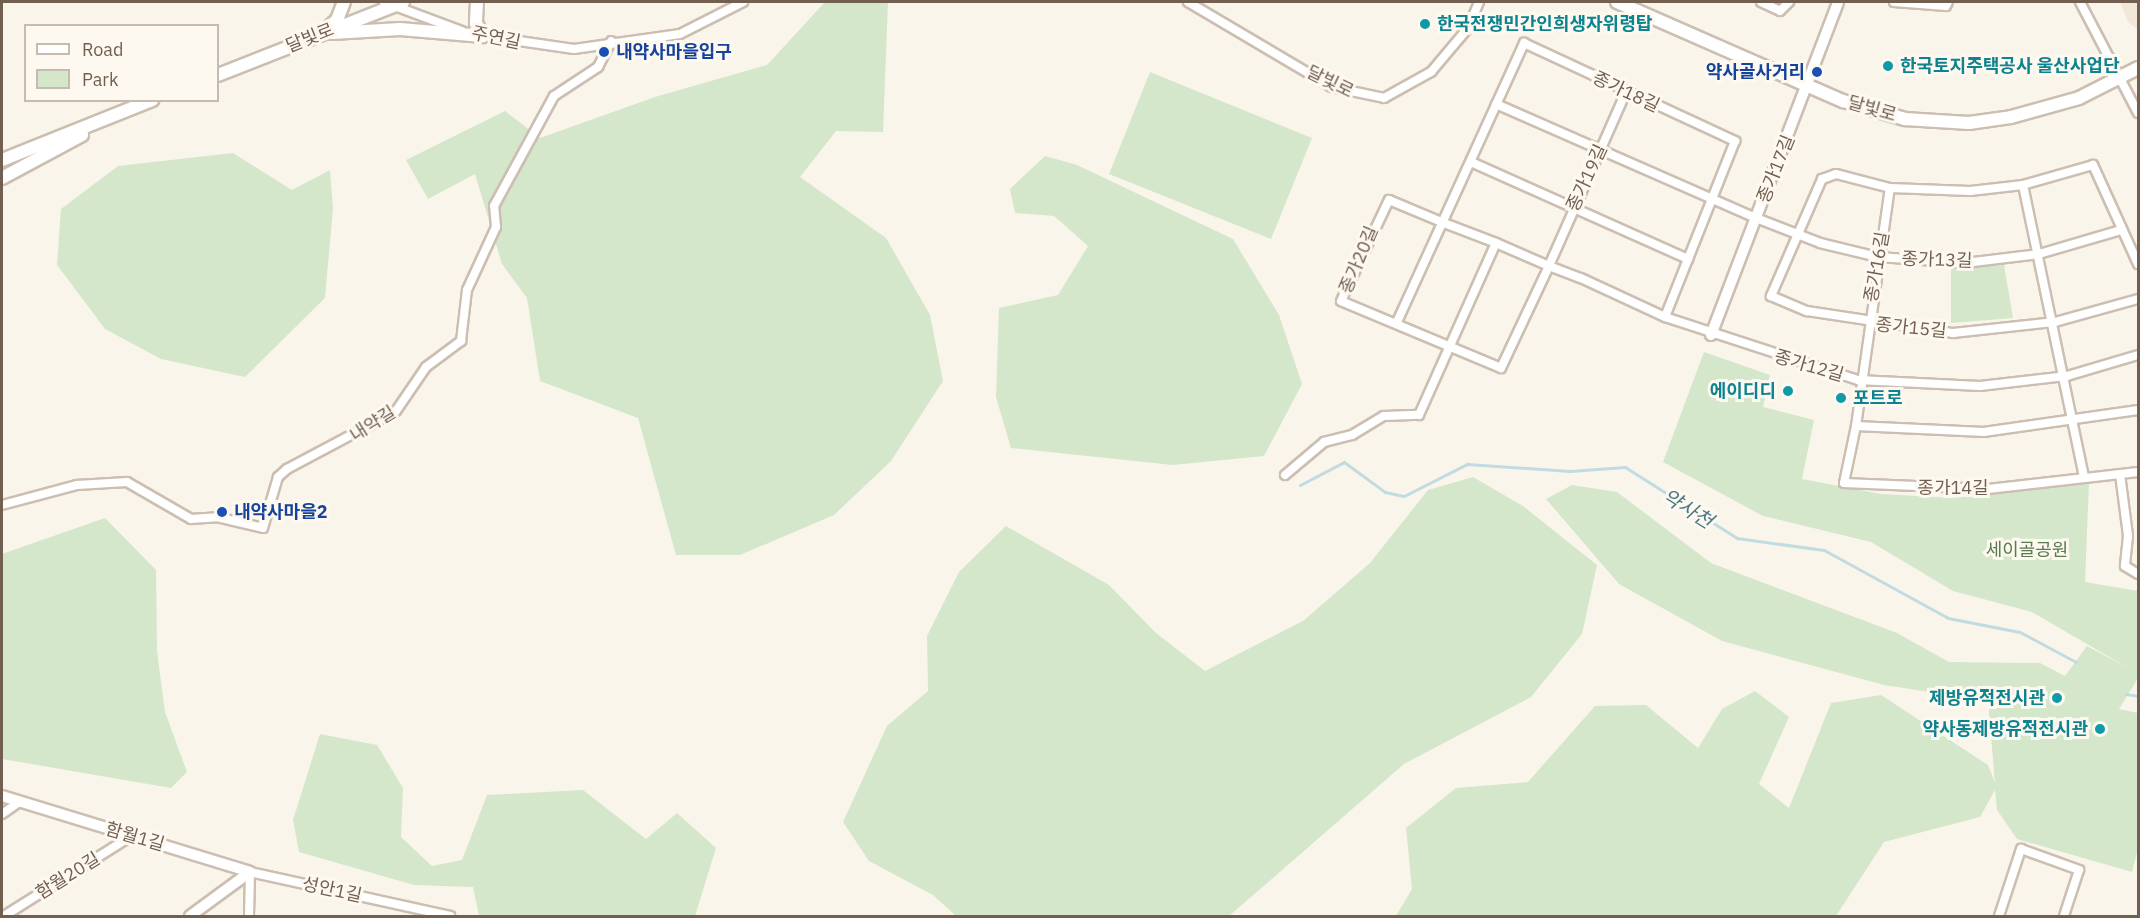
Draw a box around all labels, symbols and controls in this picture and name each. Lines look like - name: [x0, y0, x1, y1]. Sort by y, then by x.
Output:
- place label: 한국전쟁민간인희생자위령탑: [1437, 13, 1652, 35]
- marker: 한국전쟁민간인희생자위령탑: [1418, 17, 1432, 31]
- street label: 달빛로: [283, 19, 337, 57]
- street label: 주연길: [469, 22, 523, 54]
- legend: [24, 24, 219, 102]
- text: Road: [82, 38, 123, 61]
- place label: 내약사마을입구: [616, 41, 732, 63]
- marker: 내약사마을입구: [597, 45, 611, 59]
- place label: 한국토지주택공사 울산사업단: [1900, 55, 2120, 77]
- marker: 한국토지주택공사 울산사업단: [1881, 59, 1895, 73]
- street label: 달빛로: [1303, 61, 1357, 103]
- place label: 약사골사거리: [1706, 61, 1805, 83]
- marker: 약사골사거리: [1810, 65, 1824, 79]
- street label: 종가18길: [1589, 67, 1663, 117]
- text: Park: [82, 68, 118, 91]
- street label: 달빛로: [1845, 92, 1899, 126]
- street label: 종가17길: [1753, 132, 1799, 206]
- street label: 종가19길: [1562, 141, 1612, 215]
- street label: 종가20길: [1335, 223, 1383, 297]
- street label: 종가16길: [1860, 230, 1894, 304]
- street label: 종가13길: [1901, 248, 1973, 272]
- street label: 종가15길: [1874, 314, 1948, 342]
- street label: 종가12길: [1772, 346, 1846, 386]
- place label: 에이디디: [1710, 380, 1776, 402]
- marker: 에이디디: [1781, 384, 1795, 398]
- place label: 포트로: [1853, 387, 1903, 409]
- marker: 포트로: [1834, 391, 1848, 405]
- street label: 내약길: [346, 402, 400, 446]
- street label: 종가14길: [1917, 477, 1989, 499]
- water label: 약사천: [1658, 483, 1718, 533]
- place label: 내약사마을2: [234, 501, 328, 523]
- marker: 내약사마을2: [215, 505, 229, 519]
- park label: 세이골공원: [1986, 539, 2068, 561]
- place label: 제방유적전시관: [1929, 687, 2045, 709]
- marker: 제방유적전시관: [2050, 691, 2064, 705]
- place label: 약사동제방유적전시관: [1922, 718, 2088, 740]
- marker: 약사동제방유적전시관: [2093, 722, 2107, 736]
- street label: 함월1길: [103, 818, 167, 856]
- street label: 함월20길: [32, 848, 104, 904]
- street label: 성안1길: [300, 873, 364, 907]

